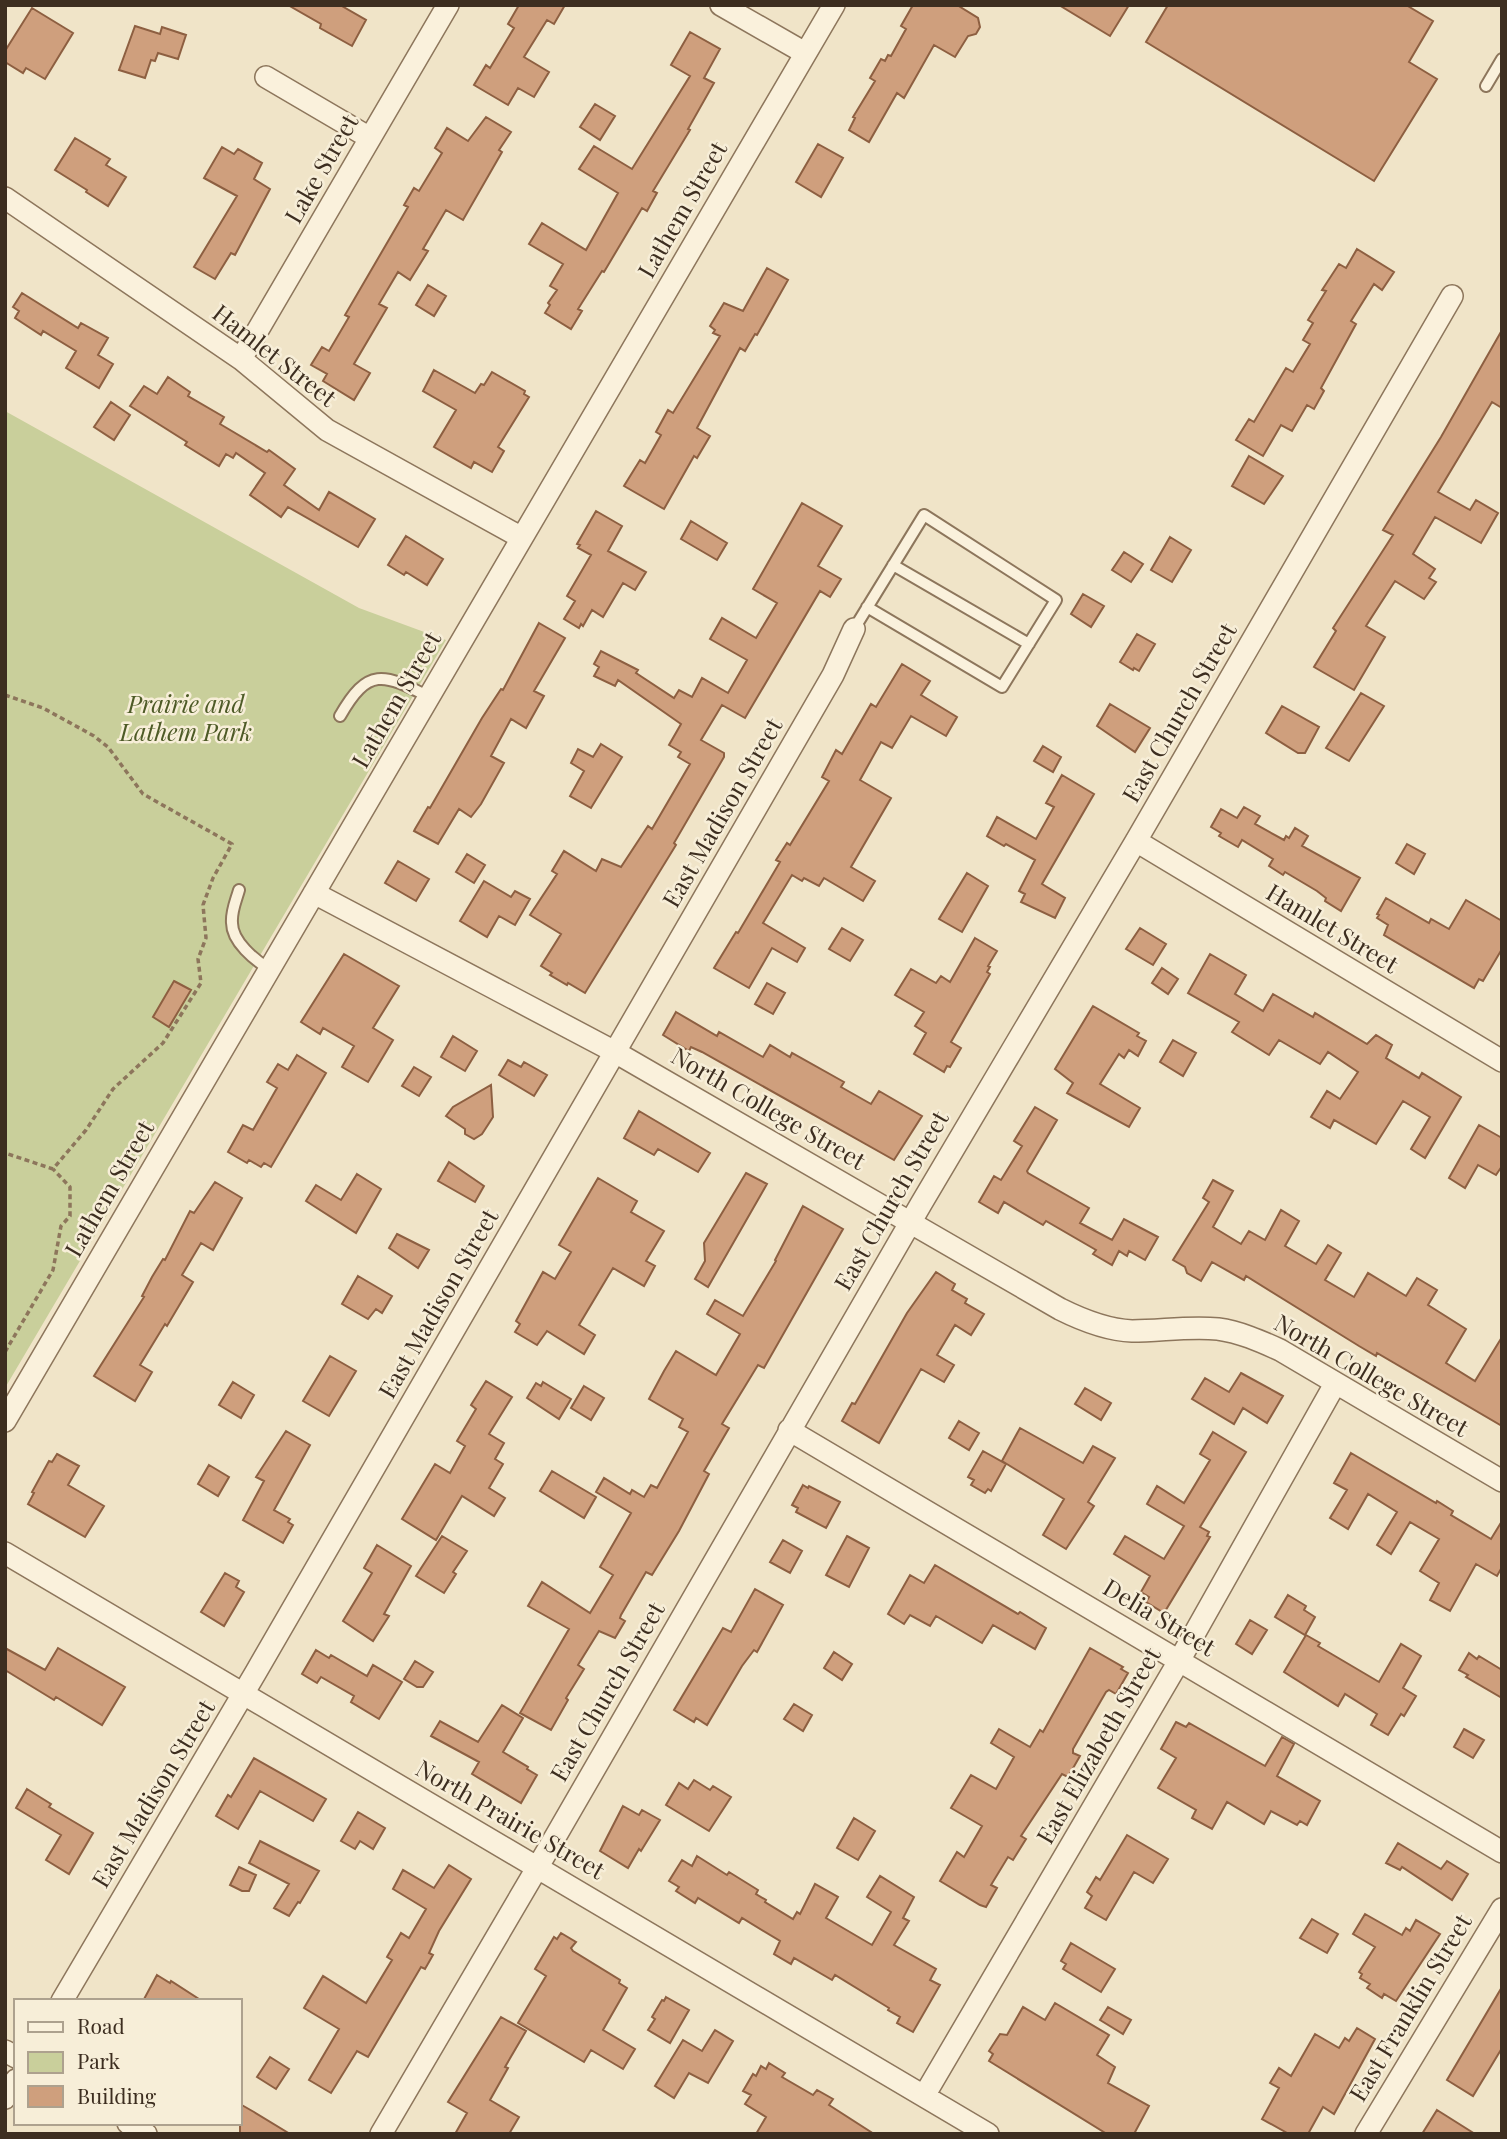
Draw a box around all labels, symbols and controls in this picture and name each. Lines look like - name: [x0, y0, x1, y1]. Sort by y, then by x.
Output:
- street label: Lake Street: [276, 107, 365, 228]
- street label: Lathem Street: [629, 135, 734, 283]
- street label: Hamlet Street: [207, 296, 344, 413]
- street label: East Church Street: [1114, 616, 1243, 808]
- street label: Lathem Street: [343, 625, 448, 773]
- park label: Prairie and Lathem Park: [119, 687, 252, 747]
- street label: East Madison Street: [654, 711, 789, 913]
- street label: Hamlet Street: [1261, 875, 1405, 980]
- street label: North College Street: [666, 1039, 872, 1176]
- street label: East Church Street: [826, 1104, 955, 1296]
- street label: Lathem Street: [56, 1114, 161, 1262]
- street label: East Madison Street: [370, 1202, 505, 1404]
- street label: North College Street: [1269, 1306, 1475, 1443]
- street label: Delia Street: [1098, 1570, 1222, 1663]
- street label: East Church Street: [542, 1595, 671, 1787]
- street label: East Elizabeth Street: [1028, 1640, 1167, 1849]
- street label: East Madison Street: [84, 1693, 221, 1893]
- street label: North Prairie Street: [411, 1751, 612, 1886]
- street label: East Franklin Street: [1341, 1907, 1478, 2107]
- legend: [14, 1999, 242, 2125]
- text: Road: [77, 2011, 125, 2039]
- text: Park: [77, 2046, 121, 2074]
- text: Building: [77, 2081, 156, 2109]

